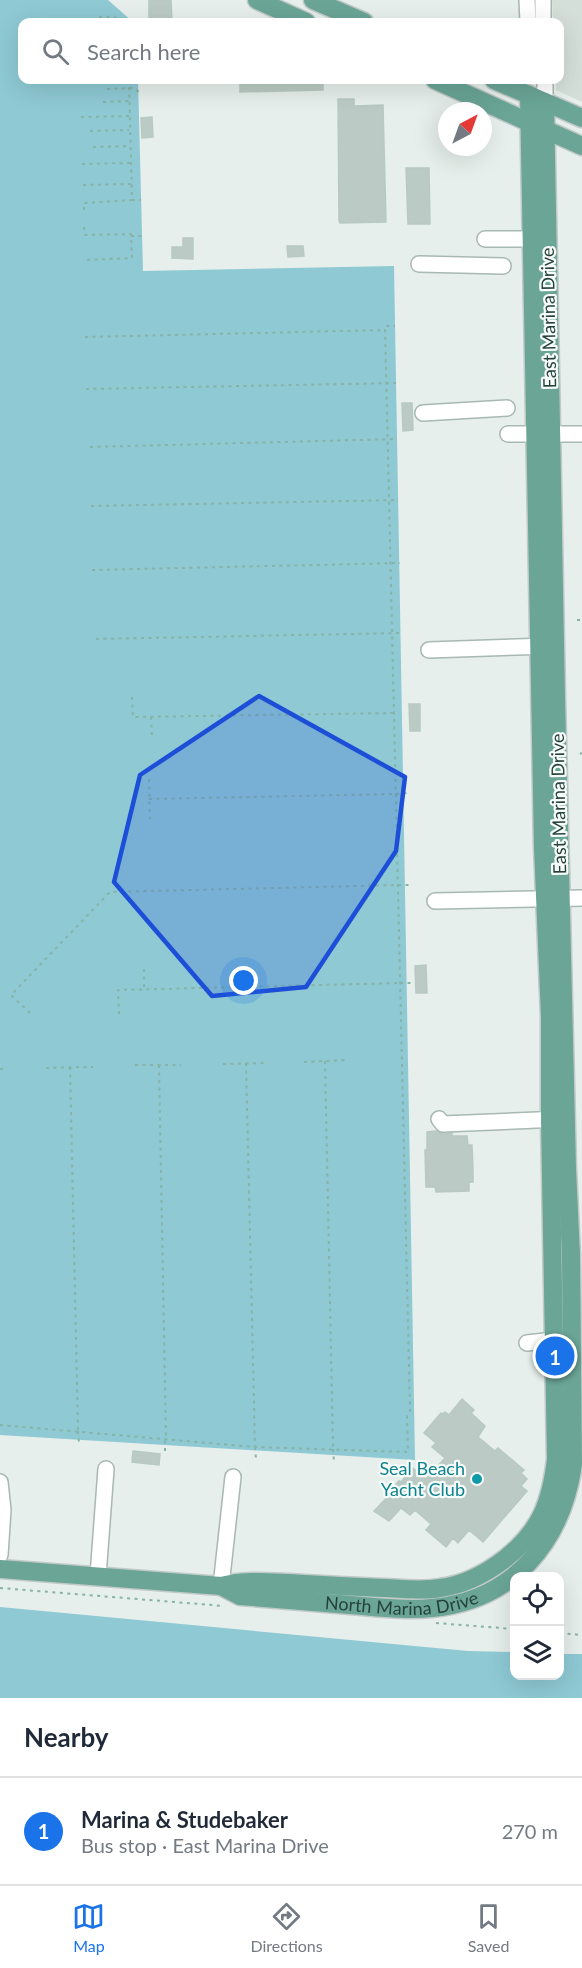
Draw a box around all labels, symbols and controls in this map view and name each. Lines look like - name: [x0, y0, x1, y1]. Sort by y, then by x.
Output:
- search box: [18, 18, 564, 84]
- icon: search: [39, 35, 72, 68]
- text: Search here: [87, 38, 200, 65]
- north arrow: [438, 102, 492, 156]
- street label: East Marina Drive: [536, 247, 560, 389]
- street label: East Marina Drive: [546, 733, 570, 875]
- your location: [229, 966, 258, 995]
- pin: 1: [536, 1334, 574, 1378]
- place label: Seal Beach Yacht Club: [379, 1457, 465, 1500]
- marker: Seal Beach Yacht Club: [470, 1472, 484, 1486]
- map controls: [510, 1572, 564, 1680]
- button: locate: [510, 1572, 564, 1626]
- street label: North Marina Drive: [324, 1586, 481, 1619]
- button: layers: [510, 1626, 564, 1680]
- text: Nearby: [24, 1721, 109, 1753]
- text: Marina & Studebaker: [81, 1806, 288, 1833]
- text: 1: [38, 1819, 49, 1843]
- text: 270 m: [502, 1819, 558, 1843]
- text: Bus stop · East Marina Drive: [81, 1833, 329, 1857]
- tab: Map: [72, 1900, 105, 1955]
- tab: Directions: [250, 1900, 323, 1955]
- tab: Saved: [468, 1900, 509, 1955]

